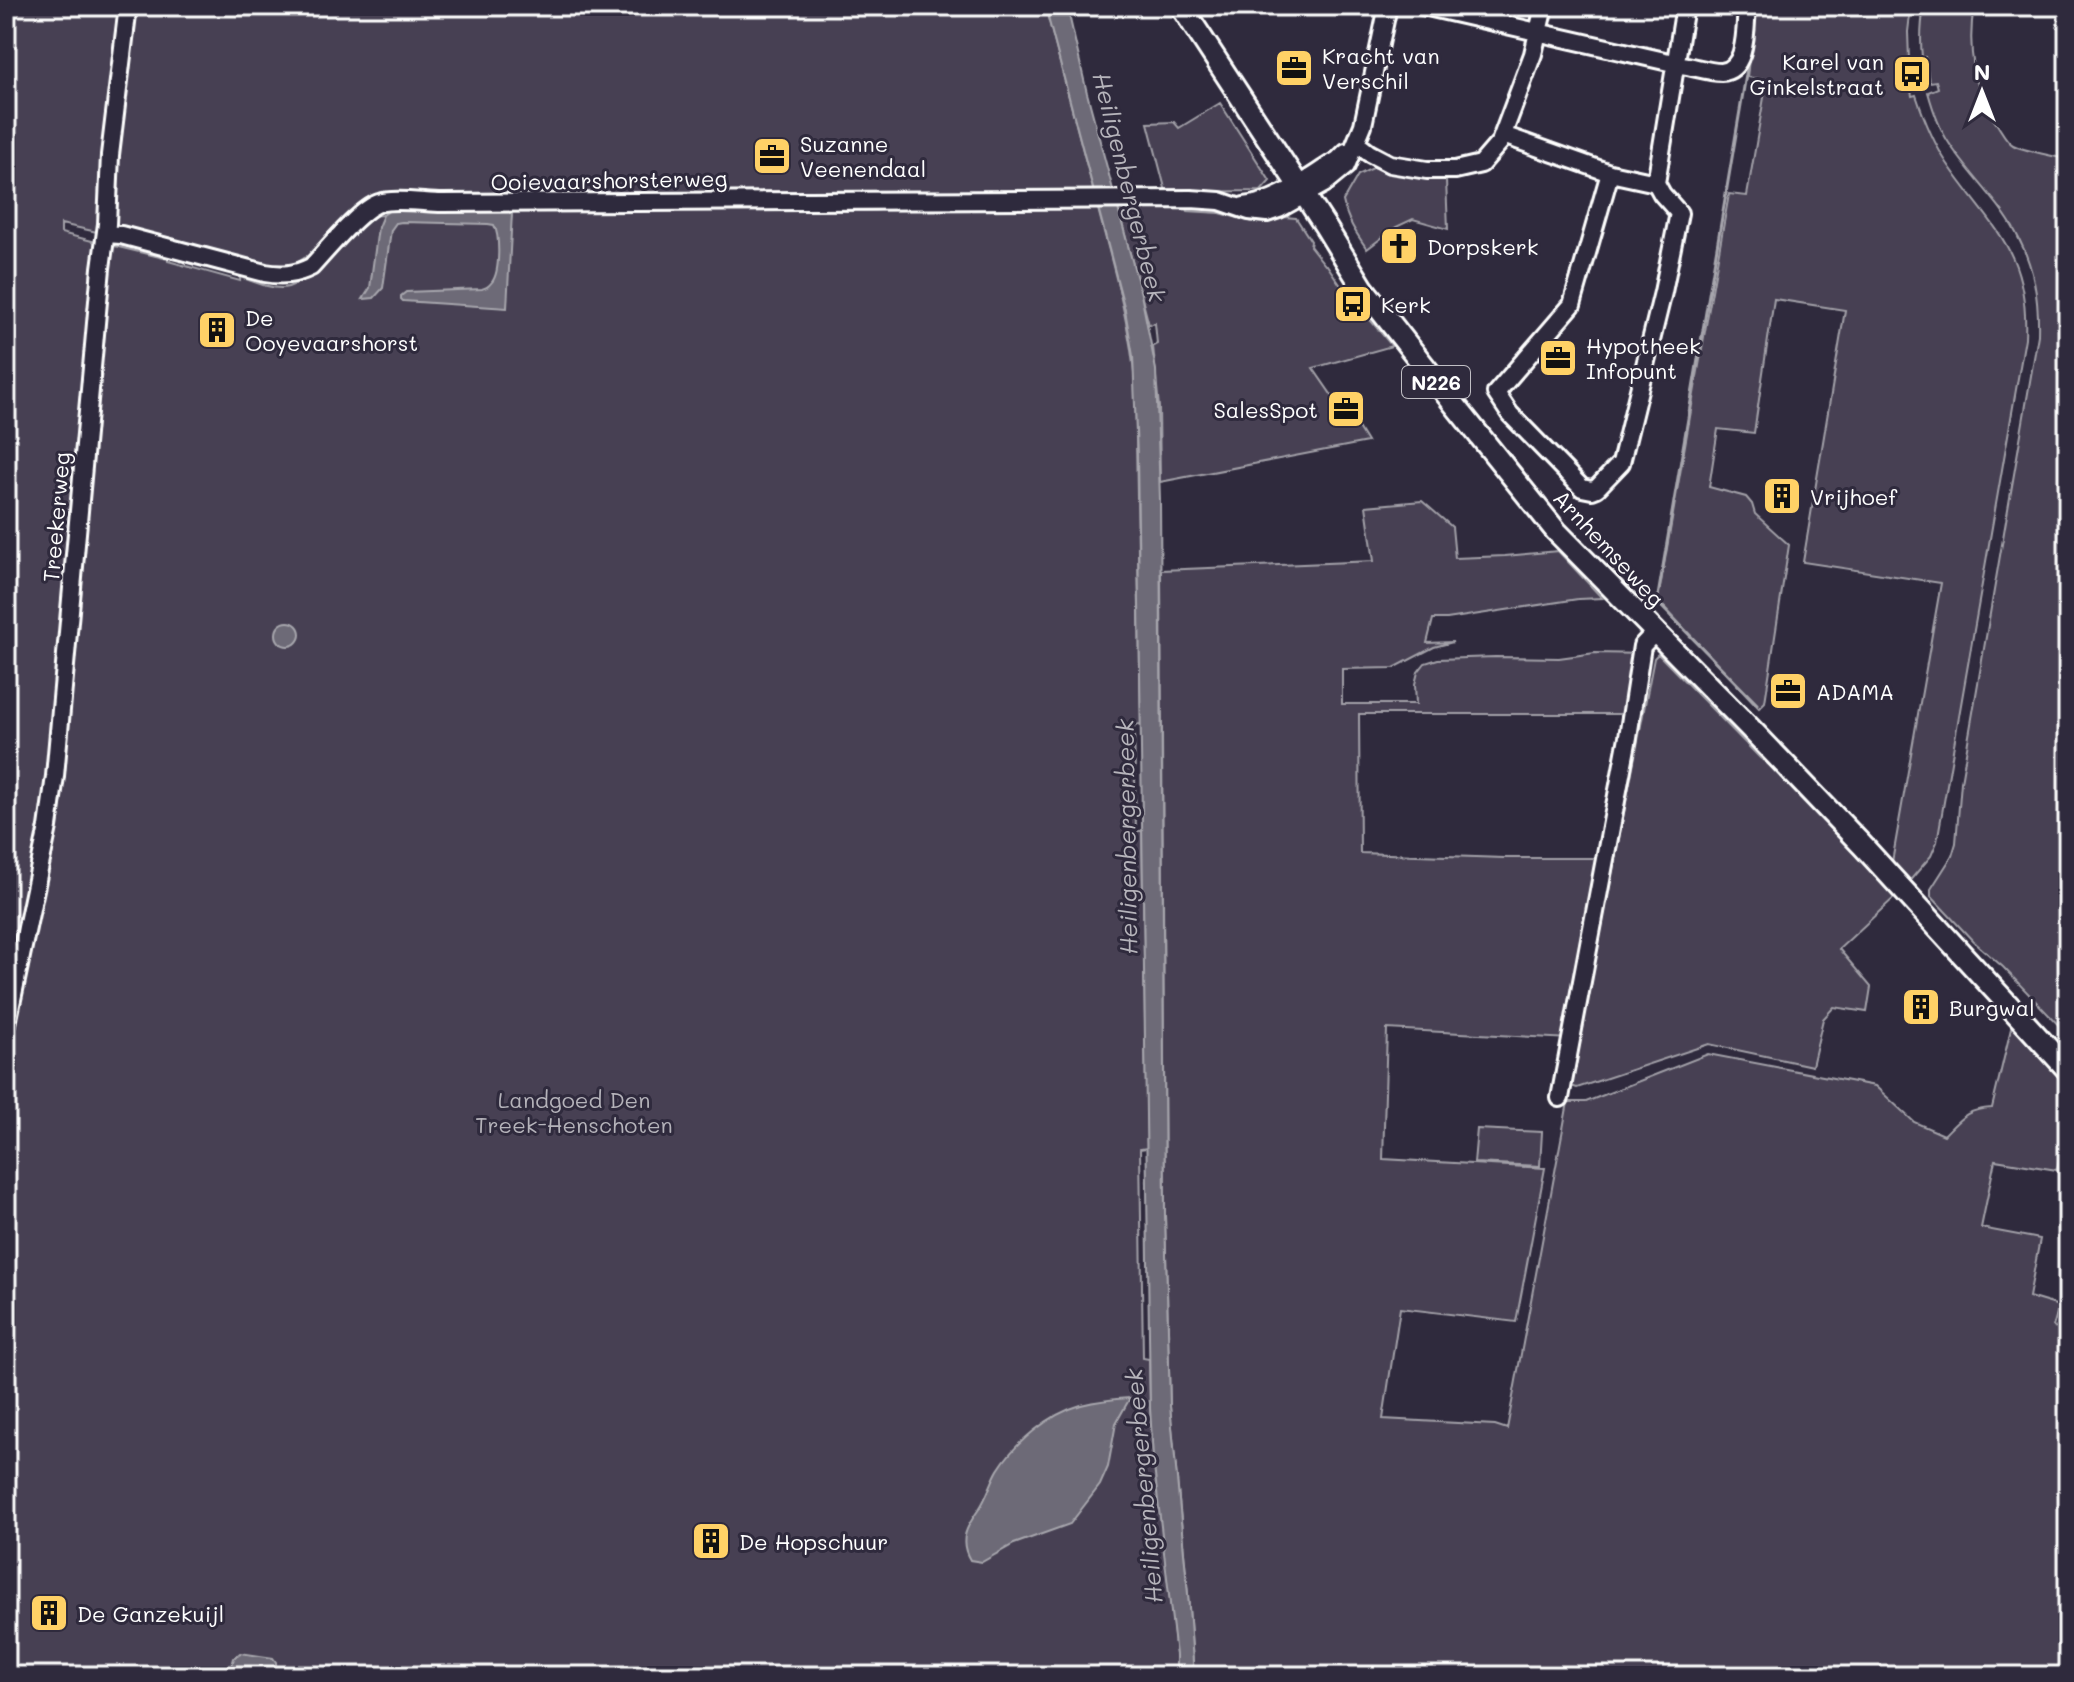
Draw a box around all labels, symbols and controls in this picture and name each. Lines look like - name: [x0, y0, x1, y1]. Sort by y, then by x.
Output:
- place label: Kracht van Verschil: [1322, 41, 1440, 95]
- office icon: Kracht van Verschil: [1273, 47, 1315, 89]
- place label: Karel van Ginkelstraat: [1749, 47, 1884, 101]
- north arrow: [1942, 52, 2022, 132]
- bus stop icon: Karel van Ginkelstraat: [1891, 53, 1933, 95]
- text: N: [1974, 57, 1990, 86]
- water label: Heiligenbergerbeek: [1086, 69, 1174, 306]
- place label: Suzanne Veenendaal: [800, 129, 926, 183]
- office icon: Suzanne Veenendaal: [751, 135, 793, 177]
- street label: Ooievaarshorsterweg: [490, 163, 728, 197]
- church icon: Dorpskerk: [1378, 225, 1420, 267]
- place label: Dorpskerk: [1427, 232, 1539, 261]
- bus stop icon: Kerk: [1332, 283, 1374, 325]
- place label: Kerk: [1381, 290, 1431, 319]
- place label: De Ooyevaarshorst: [245, 303, 418, 357]
- building icon: De Ooyevaarshorst: [196, 309, 238, 351]
- place label: Hypotheek Infopunt: [1586, 331, 1701, 385]
- office icon: Hypotheek Infopunt: [1537, 337, 1579, 379]
- road number: N226: [1402, 366, 1470, 398]
- office icon: SalesSpot: [1325, 388, 1367, 430]
- place label: SalesSpot: [1213, 395, 1318, 424]
- street label: Treekerweg: [36, 451, 76, 583]
- building icon: Vrijhoef: [1761, 475, 1803, 517]
- place label: Vrijhoef: [1810, 482, 1897, 511]
- street label: Arnhemseweg: [1547, 483, 1671, 613]
- office icon: ADAMA: [1767, 670, 1809, 712]
- place label: ADAMA: [1816, 677, 1894, 706]
- water label: Heiligenbergerbeek: [1108, 718, 1144, 955]
- building icon: Burgwal: [1900, 986, 1942, 1028]
- place label: Burgwal: [1949, 993, 2035, 1022]
- park label: Landgoed Den Treek-Henschoten: [475, 1085, 673, 1139]
- water label: Heiligenbergerbeek: [1117, 1366, 1169, 1605]
- building icon: De Hopschuur: [690, 1520, 732, 1562]
- place label: De Hopschuur: [739, 1527, 888, 1556]
- building icon: De Ganzekuijl: [28, 1592, 70, 1634]
- place label: De Ganzekuijl: [77, 1599, 224, 1628]

